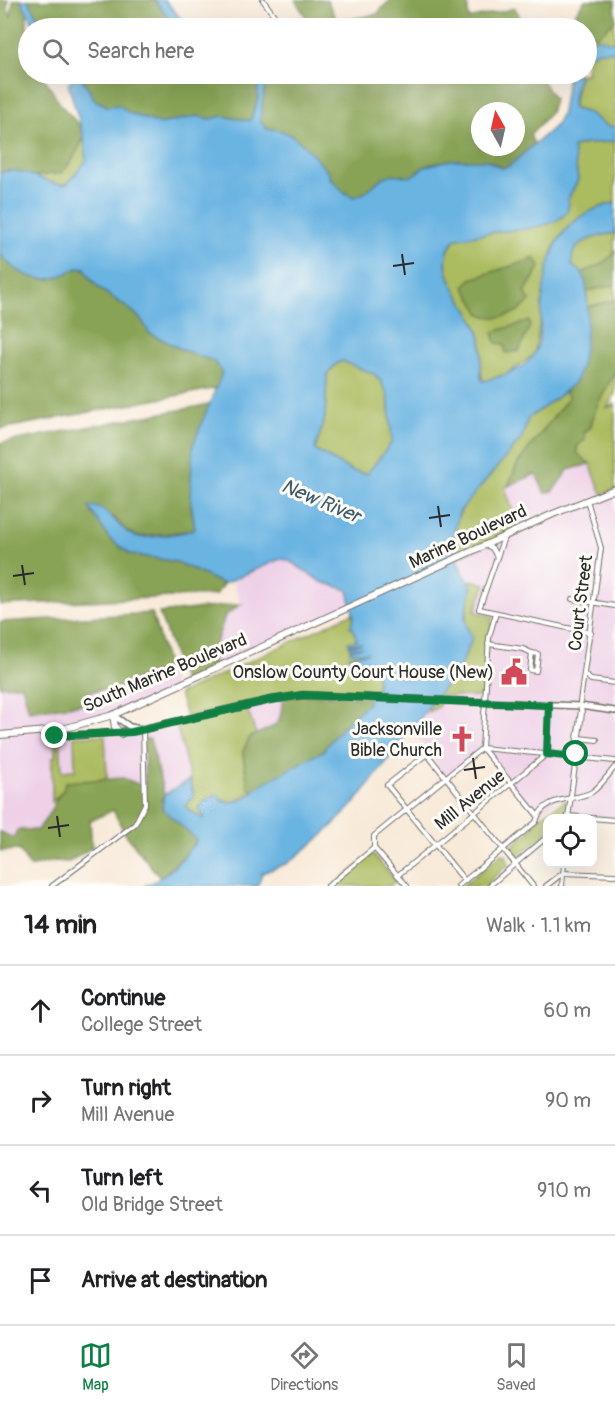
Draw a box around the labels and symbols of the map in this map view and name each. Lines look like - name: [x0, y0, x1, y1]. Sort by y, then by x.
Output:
- north arrow: [471, 102, 525, 156]
- water label: New River: [278, 473, 367, 530]
- street label: Marine Boulevard: [406, 500, 530, 574]
- street label: Court Street: [564, 553, 598, 652]
- street label: South Marine Boulevard: [80, 628, 250, 718]
- public building icon: Onslow County Court House (New): [499, 657, 529, 687]
- place label: Onslow County Court House (New): [233, 661, 494, 684]
- place label: Jacksonville Bible Church: [350, 718, 442, 762]
- route end: [41, 722, 67, 748]
- church icon: Jacksonville Bible Church: [447, 724, 477, 754]
- route start: [562, 740, 588, 766]
- street label: Mill Avenue: [430, 765, 510, 835]

